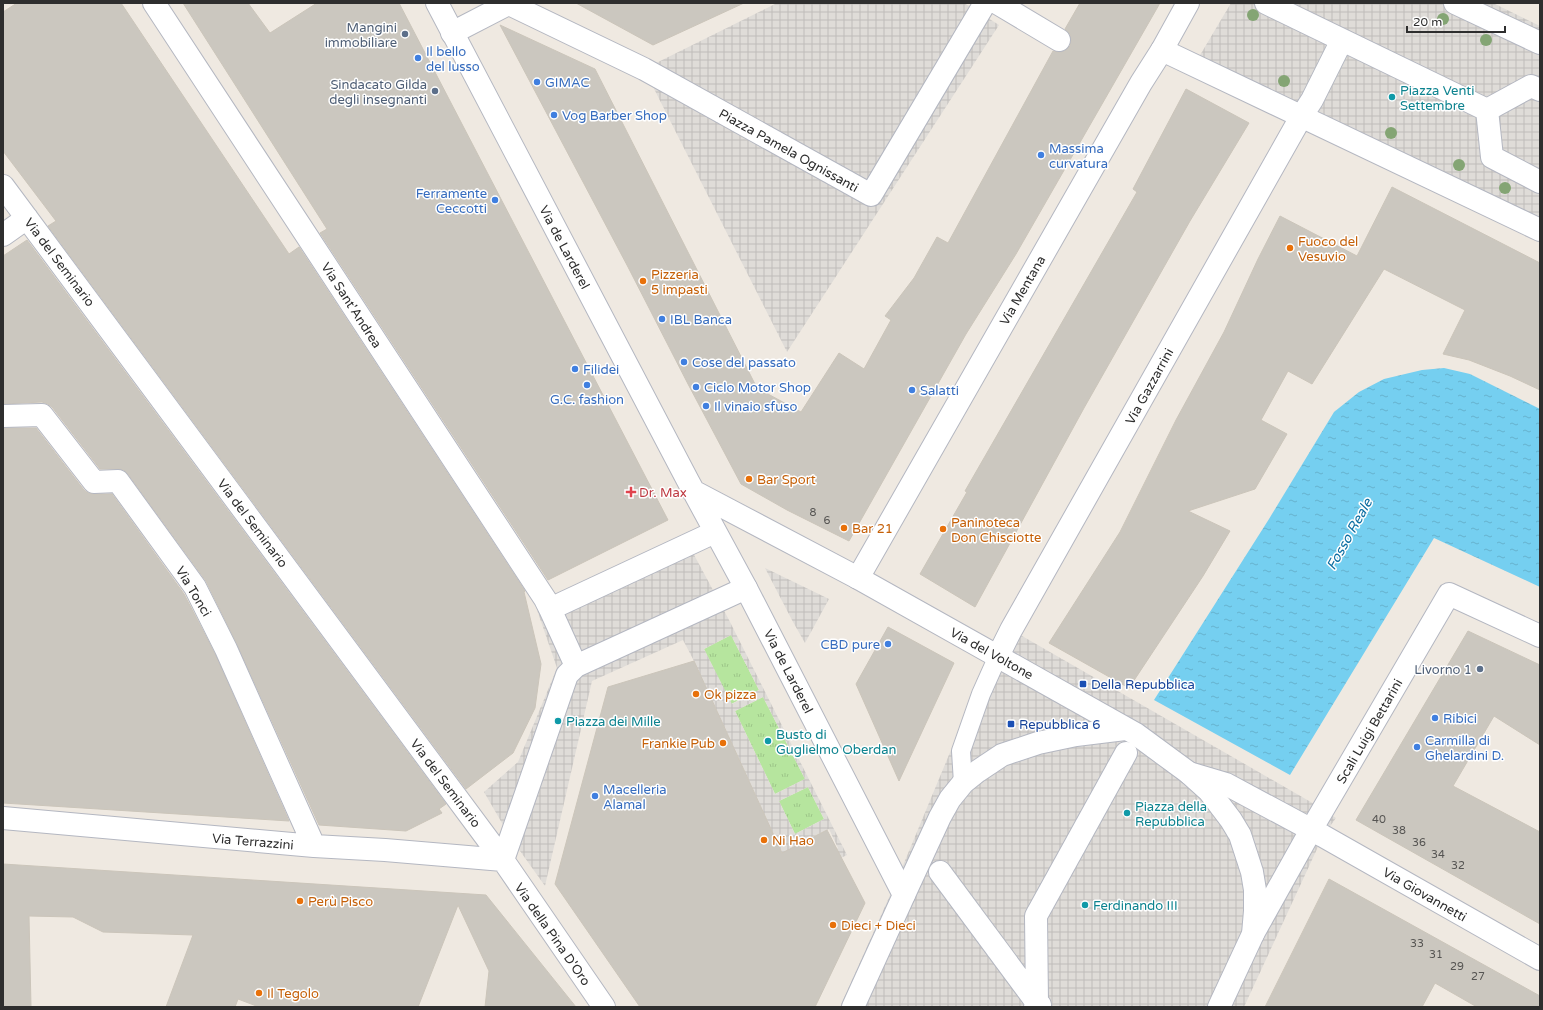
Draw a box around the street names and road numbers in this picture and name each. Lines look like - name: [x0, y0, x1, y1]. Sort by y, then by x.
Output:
- street label: Piazza Pamela Ognissanti: [716, 106, 861, 196]
- street label: Via de Larderel: [535, 203, 593, 292]
- street label: Via del Seminario: [21, 215, 98, 310]
- street label: Via Mentana: [996, 253, 1049, 328]
- street label: Via Sant'Andrea: [318, 260, 385, 351]
- street label: Via Gazzarrini: [1122, 346, 1177, 427]
- street label: Via del Seminario: [214, 476, 291, 571]
- street label: Via Tonci: [172, 563, 214, 620]
- street label: Via del Voltone: [947, 624, 1036, 683]
- street label: Via de Larderel: [760, 627, 816, 716]
- street label: Scali Luigi Bettarini: [1333, 676, 1406, 787]
- street label: Via del Seminario: [407, 736, 484, 831]
- street label: Via Terrazzini: [211, 830, 294, 854]
- street label: Via Giovannetti: [1380, 864, 1469, 925]
- street label: Via della Pina D'Oro: [511, 880, 594, 989]

